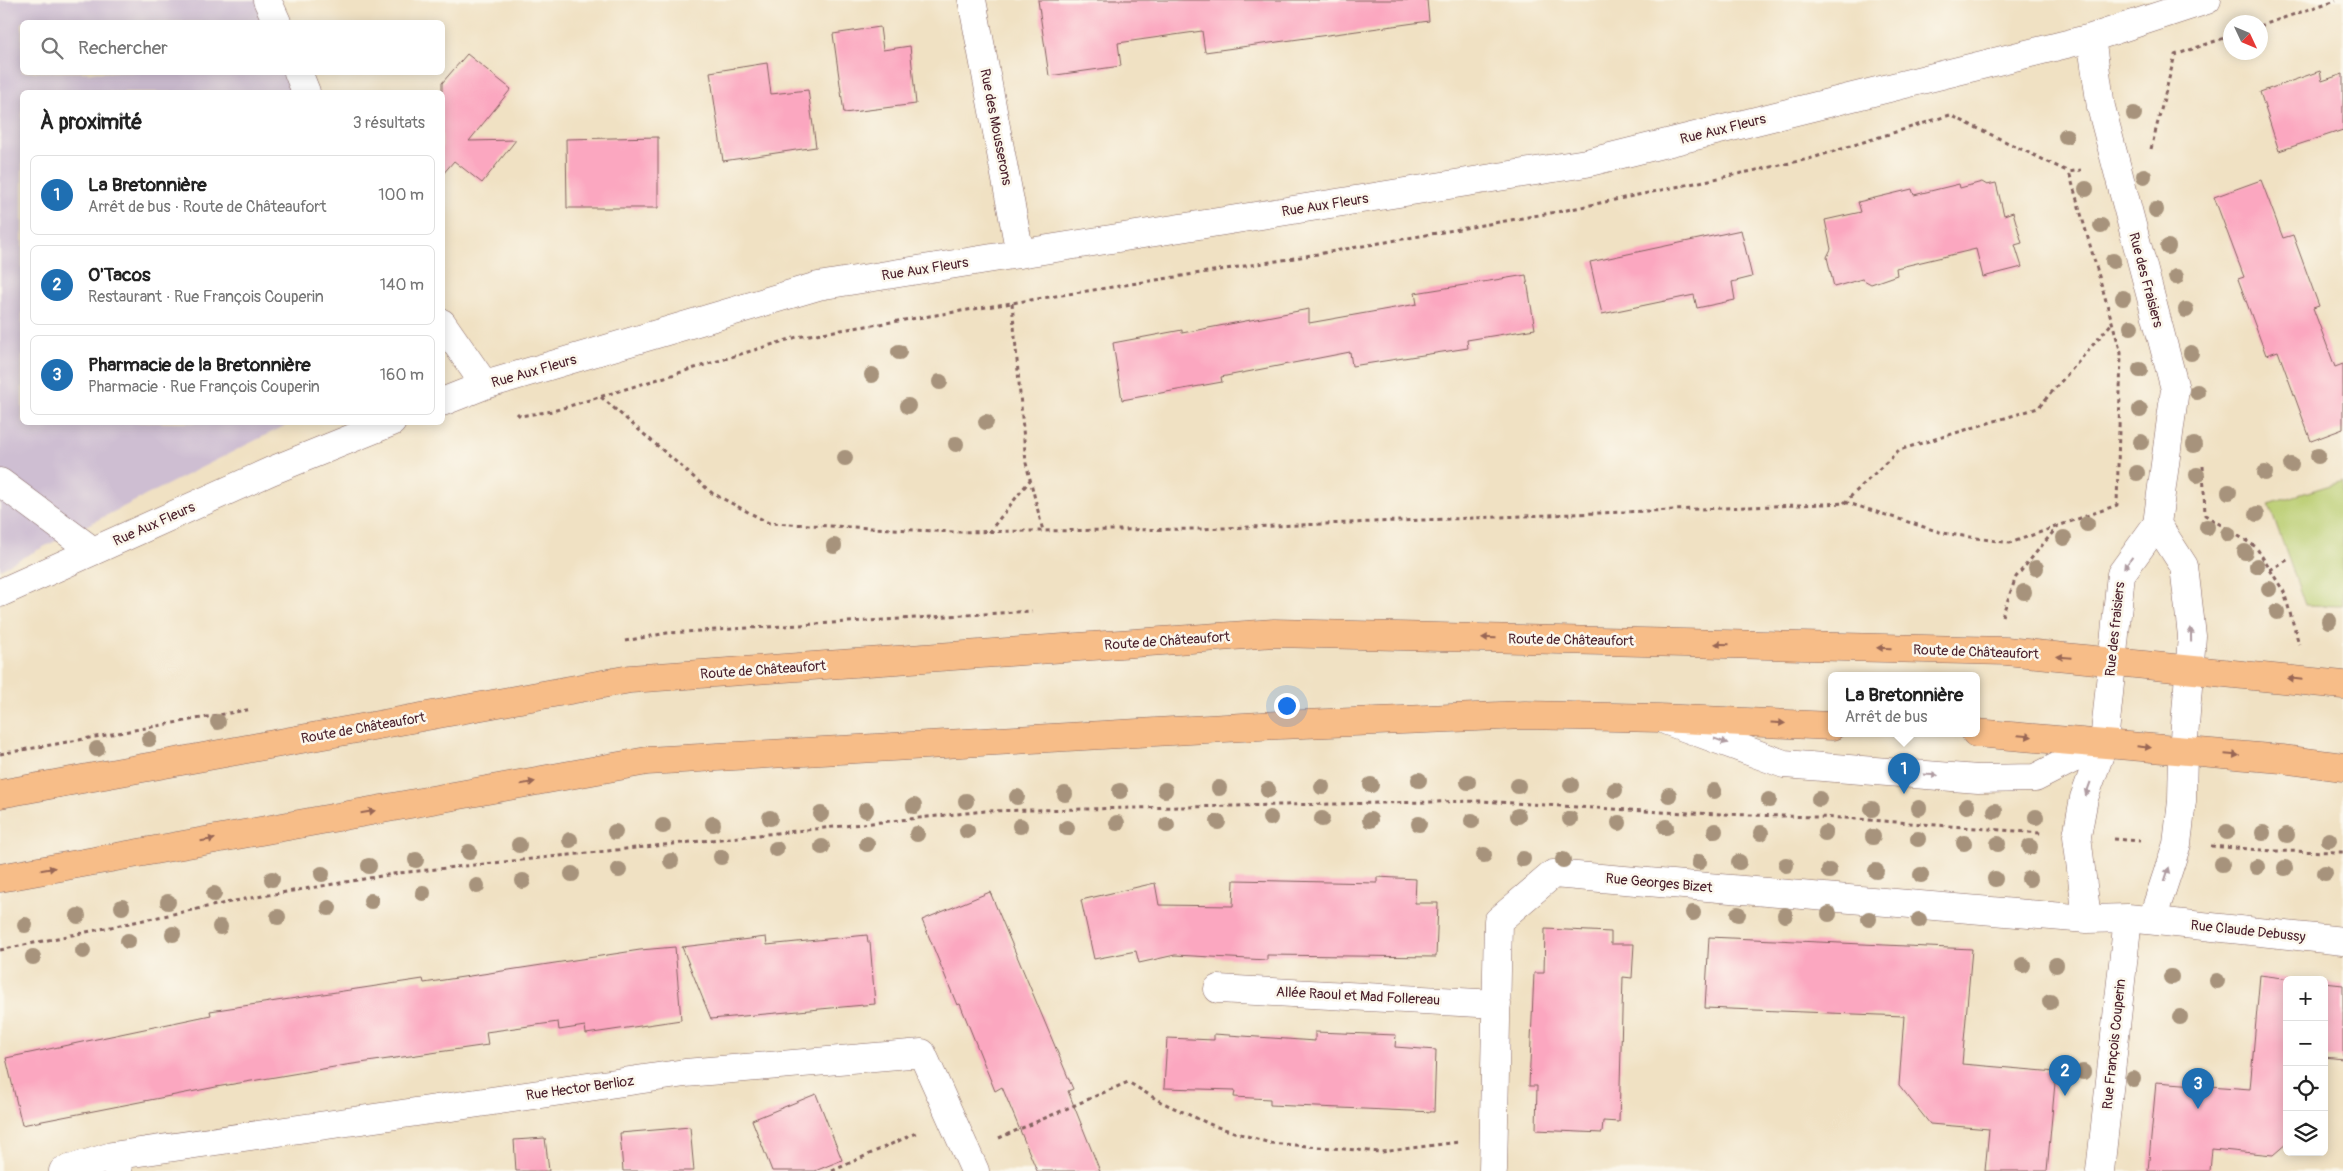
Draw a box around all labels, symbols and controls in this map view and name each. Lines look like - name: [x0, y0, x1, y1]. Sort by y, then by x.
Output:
- north arrow: [2223, 15, 2268, 60]
- search box: [20, 20, 445, 75]
- icon: search: [38, 34, 66, 62]
- text: Rechercher: [78, 36, 168, 60]
- street label: Rue des Mousserons: [976, 67, 1016, 187]
- text: À proximité: [40, 109, 143, 136]
- street label: Rue Aux Fleurs: [1678, 110, 1768, 148]
- text: 3 résultats: [353, 113, 425, 133]
- text: La Bretonnière: [88, 173, 207, 197]
- text: 1: [54, 185, 60, 205]
- text: 100 m: [378, 185, 424, 205]
- street label: Rue Aux Fleurs: [1280, 190, 1370, 220]
- text: Arrêt de bus · Route de Châteaufort: [88, 197, 326, 217]
- street label: Rue des Fraisiers: [2125, 231, 2167, 330]
- street label: Rue Aux Fleurs: [880, 254, 970, 284]
- text: O'Tacos: [88, 263, 150, 287]
- text: 2: [53, 275, 61, 295]
- text: 140 m: [380, 275, 424, 295]
- text: Restaurant · Rue François Couperin: [88, 287, 324, 307]
- street label: Rue Aux Fleurs: [490, 351, 579, 391]
- text: Pharmacie de la Bretonnière: [88, 353, 311, 377]
- text: 3: [53, 365, 61, 385]
- text: 160 m: [380, 365, 424, 385]
- text: Pharmacie · Rue François Couperin: [88, 377, 320, 397]
- street label: Rue Aux Fleurs: [111, 498, 198, 550]
- one-way arrow: [2123, 556, 2134, 569]
- street label: Rue des fraisiers: [2102, 580, 2128, 677]
- one-way arrow: [2187, 627, 2195, 643]
- street label: Route de Châteaufort: [1104, 628, 1231, 654]
- street label: Route de Châteaufort: [1508, 630, 1634, 650]
- one-way arrow: [1481, 634, 1497, 642]
- one-way arrow: [1713, 640, 1729, 648]
- street label: Route de Châteaufort: [1913, 641, 2039, 663]
- one-way arrow: [1876, 644, 1892, 652]
- one-way arrow: [2055, 652, 2071, 660]
- street label: Route de Châteaufort: [700, 657, 827, 683]
- popup: [1828, 672, 1980, 737]
- one-way arrow: [2286, 675, 2302, 683]
- text: La Bretonnière: [1845, 683, 1963, 707]
- your location: [1274, 693, 1300, 719]
- text: Arrêt de bus: [1845, 707, 1927, 727]
- street label: Route de Châteaufort: [300, 709, 427, 747]
- one-way arrow: [1770, 720, 1786, 728]
- one-way arrow: [2017, 732, 2033, 740]
- one-way arrow: [1714, 737, 1729, 745]
- one-way arrow: [2136, 743, 2152, 751]
- one-way arrow: [2224, 751, 2240, 759]
- pin: 1: [1888, 753, 1920, 794]
- one-way arrow: [1924, 772, 1940, 780]
- one-way arrow: [520, 778, 536, 786]
- one-way arrow: [2084, 782, 2092, 797]
- one-way arrow: [360, 807, 376, 815]
- one-way arrow: [200, 836, 216, 844]
- one-way arrow: [40, 865, 56, 873]
- one-way arrow: [2164, 866, 2171, 881]
- street label: Rue Georges Bizet: [1605, 870, 1714, 896]
- street label: Rue Claude Debussy: [2190, 917, 2306, 945]
- map controls: [2283, 976, 2328, 1156]
- button: +: [2283, 976, 2328, 1021]
- street label: Rue François Couperin: [2099, 978, 2129, 1110]
- street label: Allée Raoul et Mad Follereau: [1275, 983, 1441, 1009]
- button: −: [2283, 1021, 2328, 1066]
- pin: 2: [2049, 1055, 2081, 1096]
- button: locate: [2283, 1066, 2328, 1111]
- pin: 3: [2182, 1068, 2214, 1109]
- street label: Rue Hector Berlioz: [525, 1072, 635, 1104]
- button: layers: [2283, 1111, 2328, 1156]

